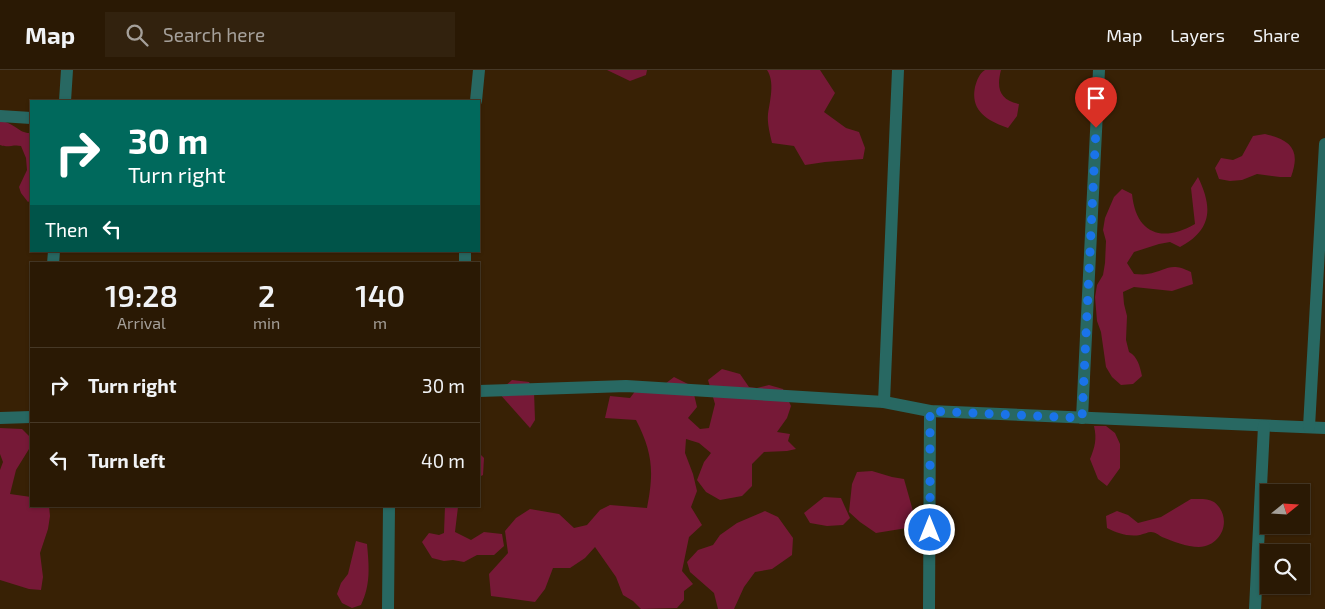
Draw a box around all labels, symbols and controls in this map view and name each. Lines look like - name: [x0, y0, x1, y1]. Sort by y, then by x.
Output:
- search box: [105, 12, 455, 57]
- text: Map: [25, 20, 75, 49]
- icon: search: [123, 21, 151, 49]
- text: Search here: [163, 23, 265, 46]
- text: Map: [1106, 24, 1142, 46]
- text: Layers: [1170, 24, 1225, 46]
- text: Share: [1253, 24, 1300, 46]
- pin: [1075, 77, 1117, 128]
- icon: arrive: [1082, 84, 1110, 112]
- text: 30 m: [128, 119, 208, 161]
- icon: right: [45, 120, 110, 185]
- text: Turn right: [128, 161, 226, 187]
- icon: left: [98, 215, 126, 243]
- text: Then: [45, 218, 88, 241]
- text: 19:28: [105, 277, 178, 313]
- text: 2: [258, 277, 275, 313]
- text: 140: [355, 277, 405, 313]
- text: Arrival: [117, 313, 166, 332]
- text: min: [253, 313, 280, 332]
- text: m: [373, 313, 387, 332]
- icon: right: [45, 371, 73, 399]
- text: Turn right: [88, 374, 176, 397]
- text: 30 m: [422, 374, 465, 397]
- icon: left: [45, 446, 73, 474]
- text: Turn left: [88, 449, 165, 472]
- text: 40 m: [421, 449, 465, 472]
- north arrow: [1260, 484, 1310, 534]
- map controls: [1260, 484, 1310, 594]
- position arrow: [903, 503, 955, 555]
- button: search: [1260, 544, 1310, 594]

